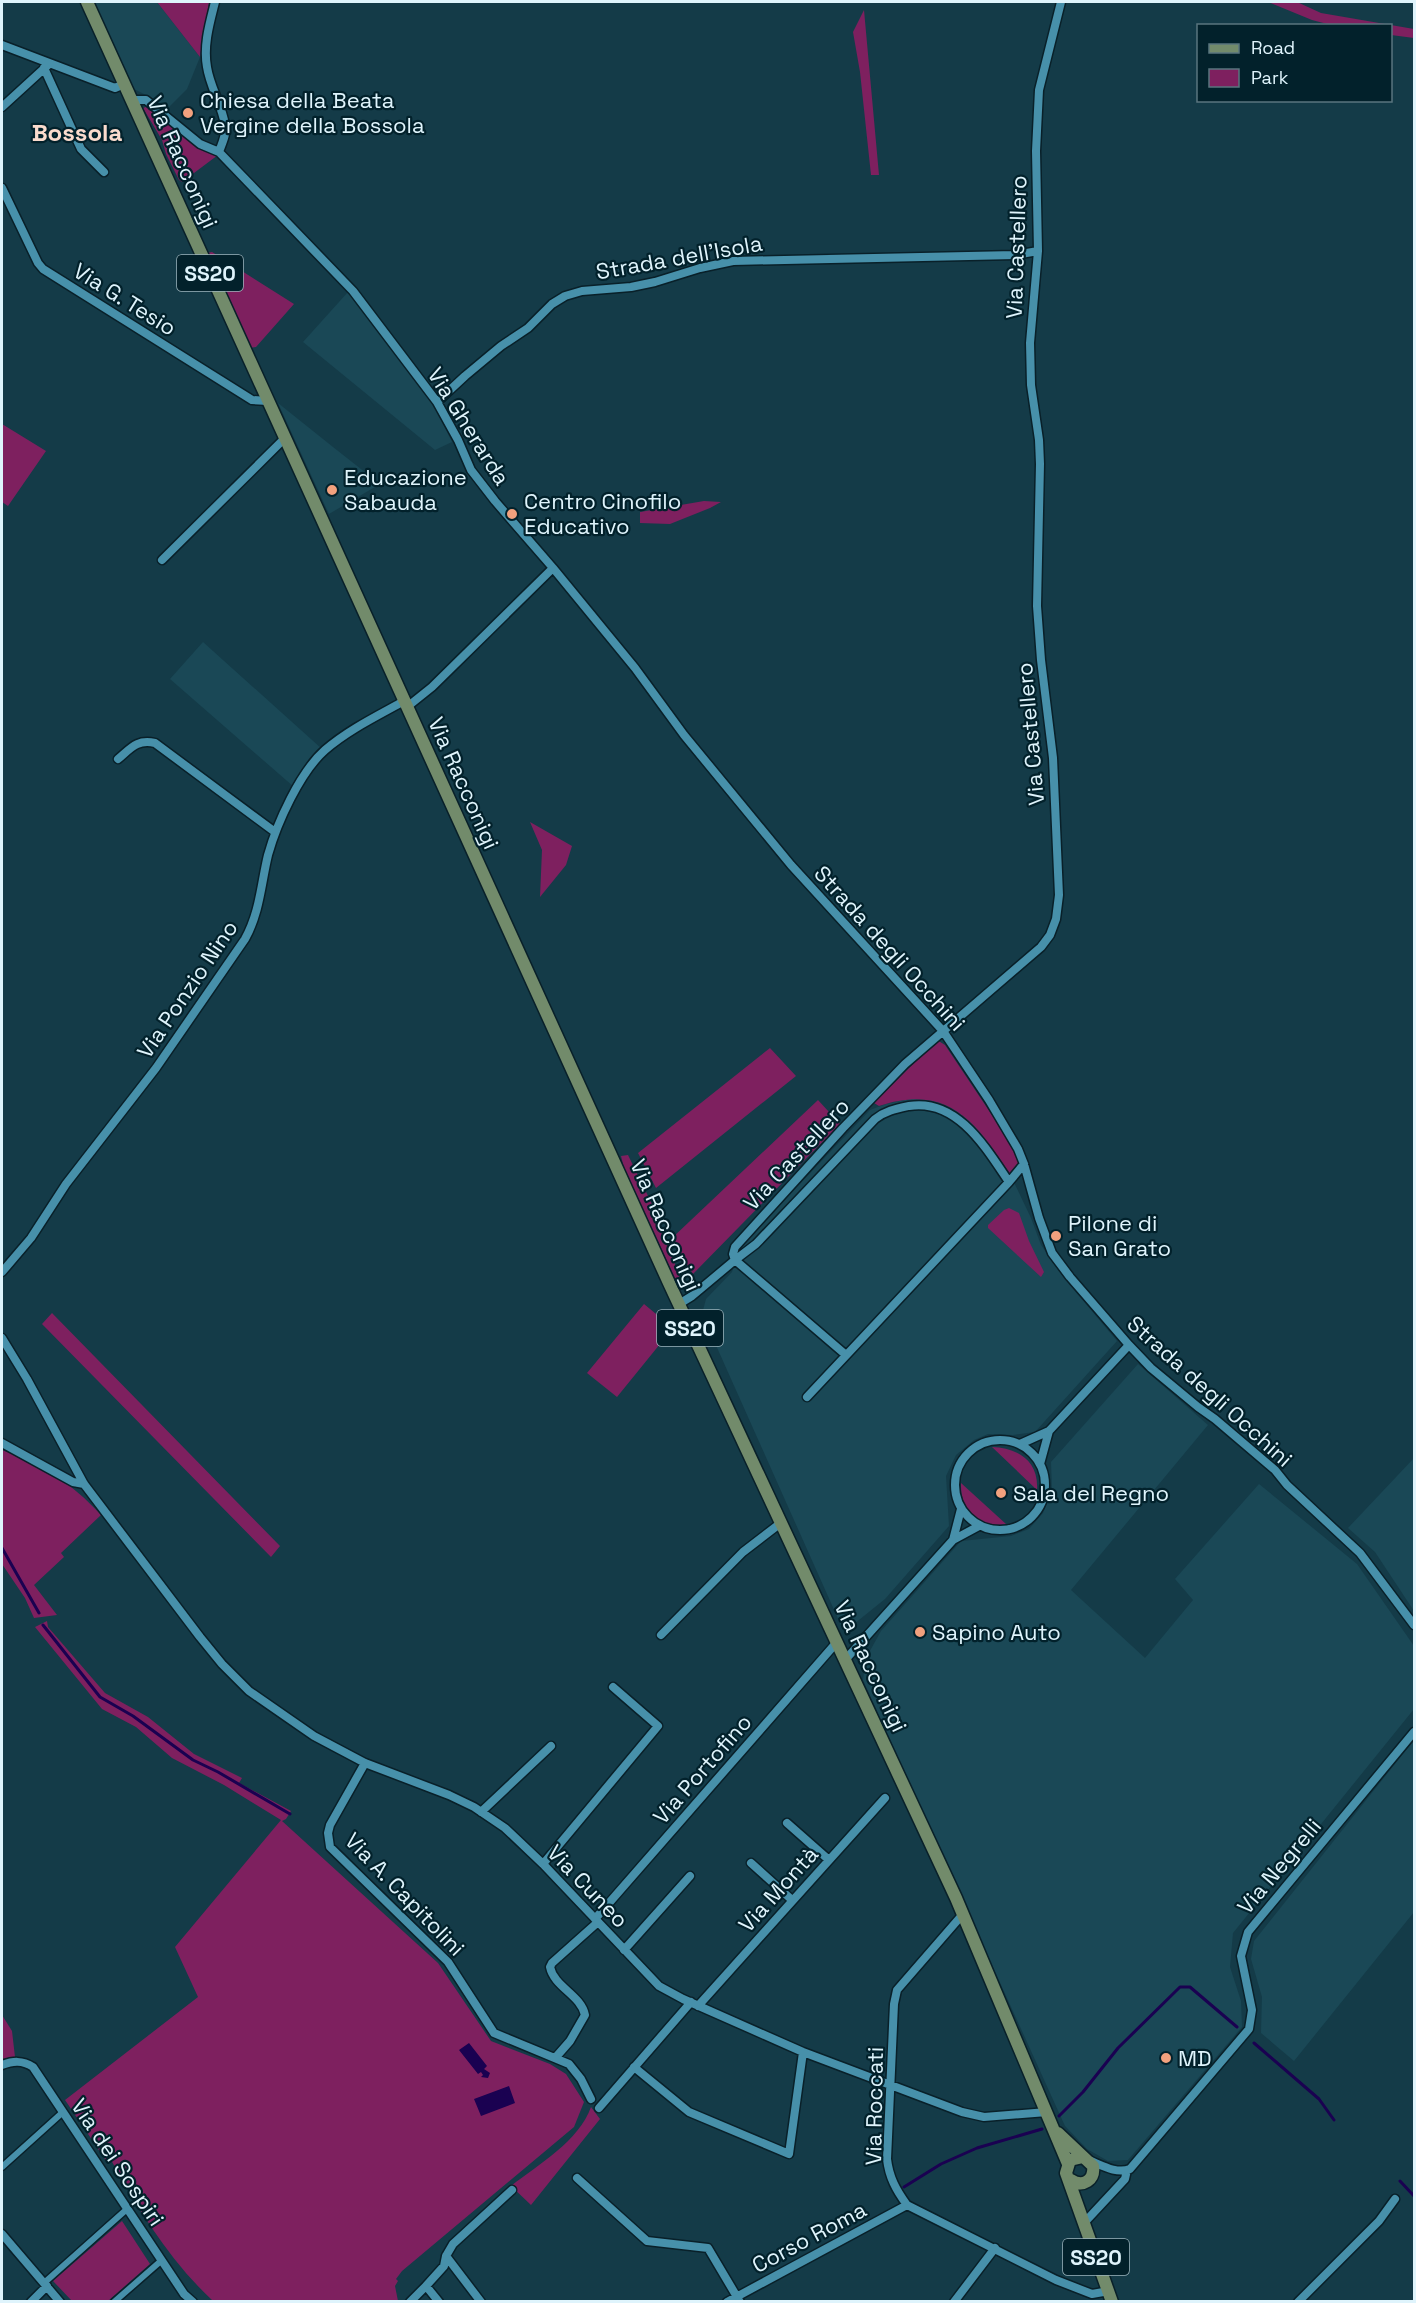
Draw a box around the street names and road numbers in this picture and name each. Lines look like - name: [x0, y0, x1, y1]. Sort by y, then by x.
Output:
- street label: Via Racconigi: [141, 92, 225, 232]
- street label: Via Castellero: [1000, 175, 1032, 319]
- street label: Strada dell'Isola: [594, 229, 765, 285]
- road number: SS20: [177, 255, 243, 291]
- street label: Via G. Tesio: [68, 256, 182, 342]
- street label: Via Gherarda: [422, 362, 516, 490]
- street label: Via Castellero: [1010, 661, 1050, 807]
- street label: Via Racconigi: [422, 713, 506, 853]
- street label: Strada degli Occhini: [808, 860, 972, 1036]
- street label: Via Ponzio Nino: [131, 915, 243, 1063]
- street label: Via Castellero: [737, 1092, 855, 1216]
- street label: Via Racconigi: [624, 1155, 708, 1295]
- street label: Strada degli Occhini: [1122, 1309, 1298, 1473]
- road number: SS20: [657, 1310, 723, 1346]
- street label: Via Racconigi: [828, 1596, 914, 1736]
- street label: Via Portofino: [647, 1708, 757, 1830]
- street label: Via Negrelli: [1231, 1813, 1327, 1919]
- street label: Via A. Capitolini: [339, 1826, 471, 1962]
- street label: Via Cuneo: [541, 1839, 635, 1933]
- street label: Via Montà: [732, 1840, 824, 1938]
- street label: Via Roccati: [859, 2046, 889, 2166]
- street label: Via dei Sospiri: [65, 2093, 171, 2231]
- street label: Corso Roma: [747, 2195, 871, 2279]
- road number: SS20: [1063, 2239, 1129, 2275]

